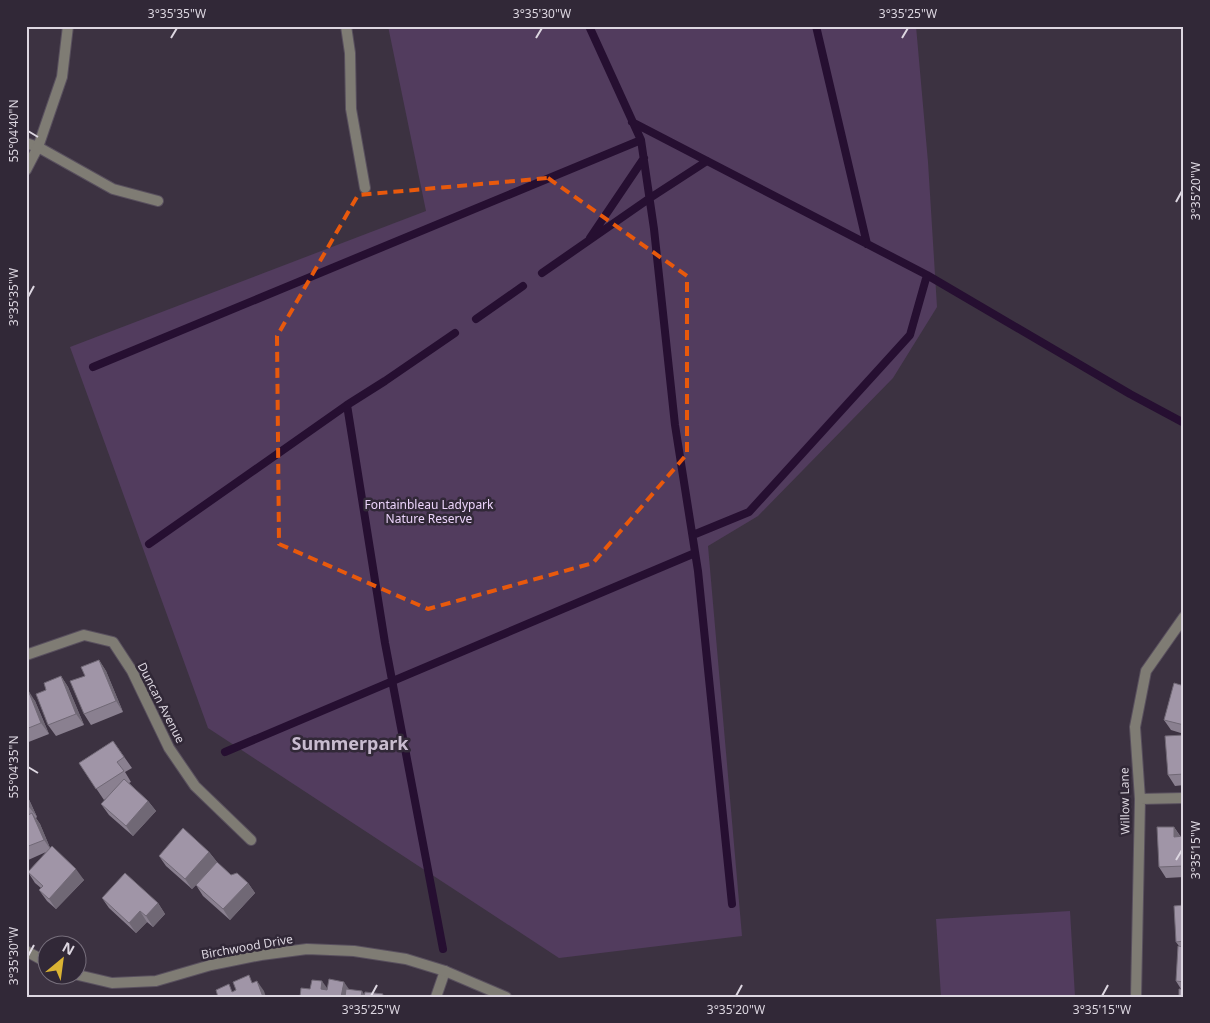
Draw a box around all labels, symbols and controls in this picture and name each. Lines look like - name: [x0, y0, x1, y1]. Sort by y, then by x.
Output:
- text: 3°35'35"W: [148, 5, 206, 22]
- text: 3°35'30"W: [513, 5, 571, 22]
- text: 3°35'25"W: [879, 5, 937, 22]
- text: 55°04'40"N: [5, 99, 22, 163]
- text: 3°35'20"W: [1187, 162, 1204, 220]
- text: 3°35'35"W: [5, 268, 22, 326]
- park label: Fontainbleau Ladypark Nature Reserve: [365, 496, 494, 527]
- street label: Duncan Avenue: [134, 659, 189, 746]
- district label: Summerpark: [292, 731, 409, 755]
- text: 55°04'35"N: [5, 735, 22, 799]
- street label: Willow Lane: [1115, 767, 1134, 835]
- text: 3°35'15"W: [1187, 821, 1204, 879]
- text: 3°35'30"W: [5, 927, 22, 985]
- street label: Birchwood Drive: [200, 930, 294, 963]
- north arrow: [38, 936, 88, 986]
- text: N: [59, 937, 78, 959]
- text: 3°35'25"W: [342, 1001, 400, 1018]
- text: 3°35'20"W: [707, 1001, 765, 1018]
- text: 3°35'15"W: [1073, 1001, 1131, 1018]

